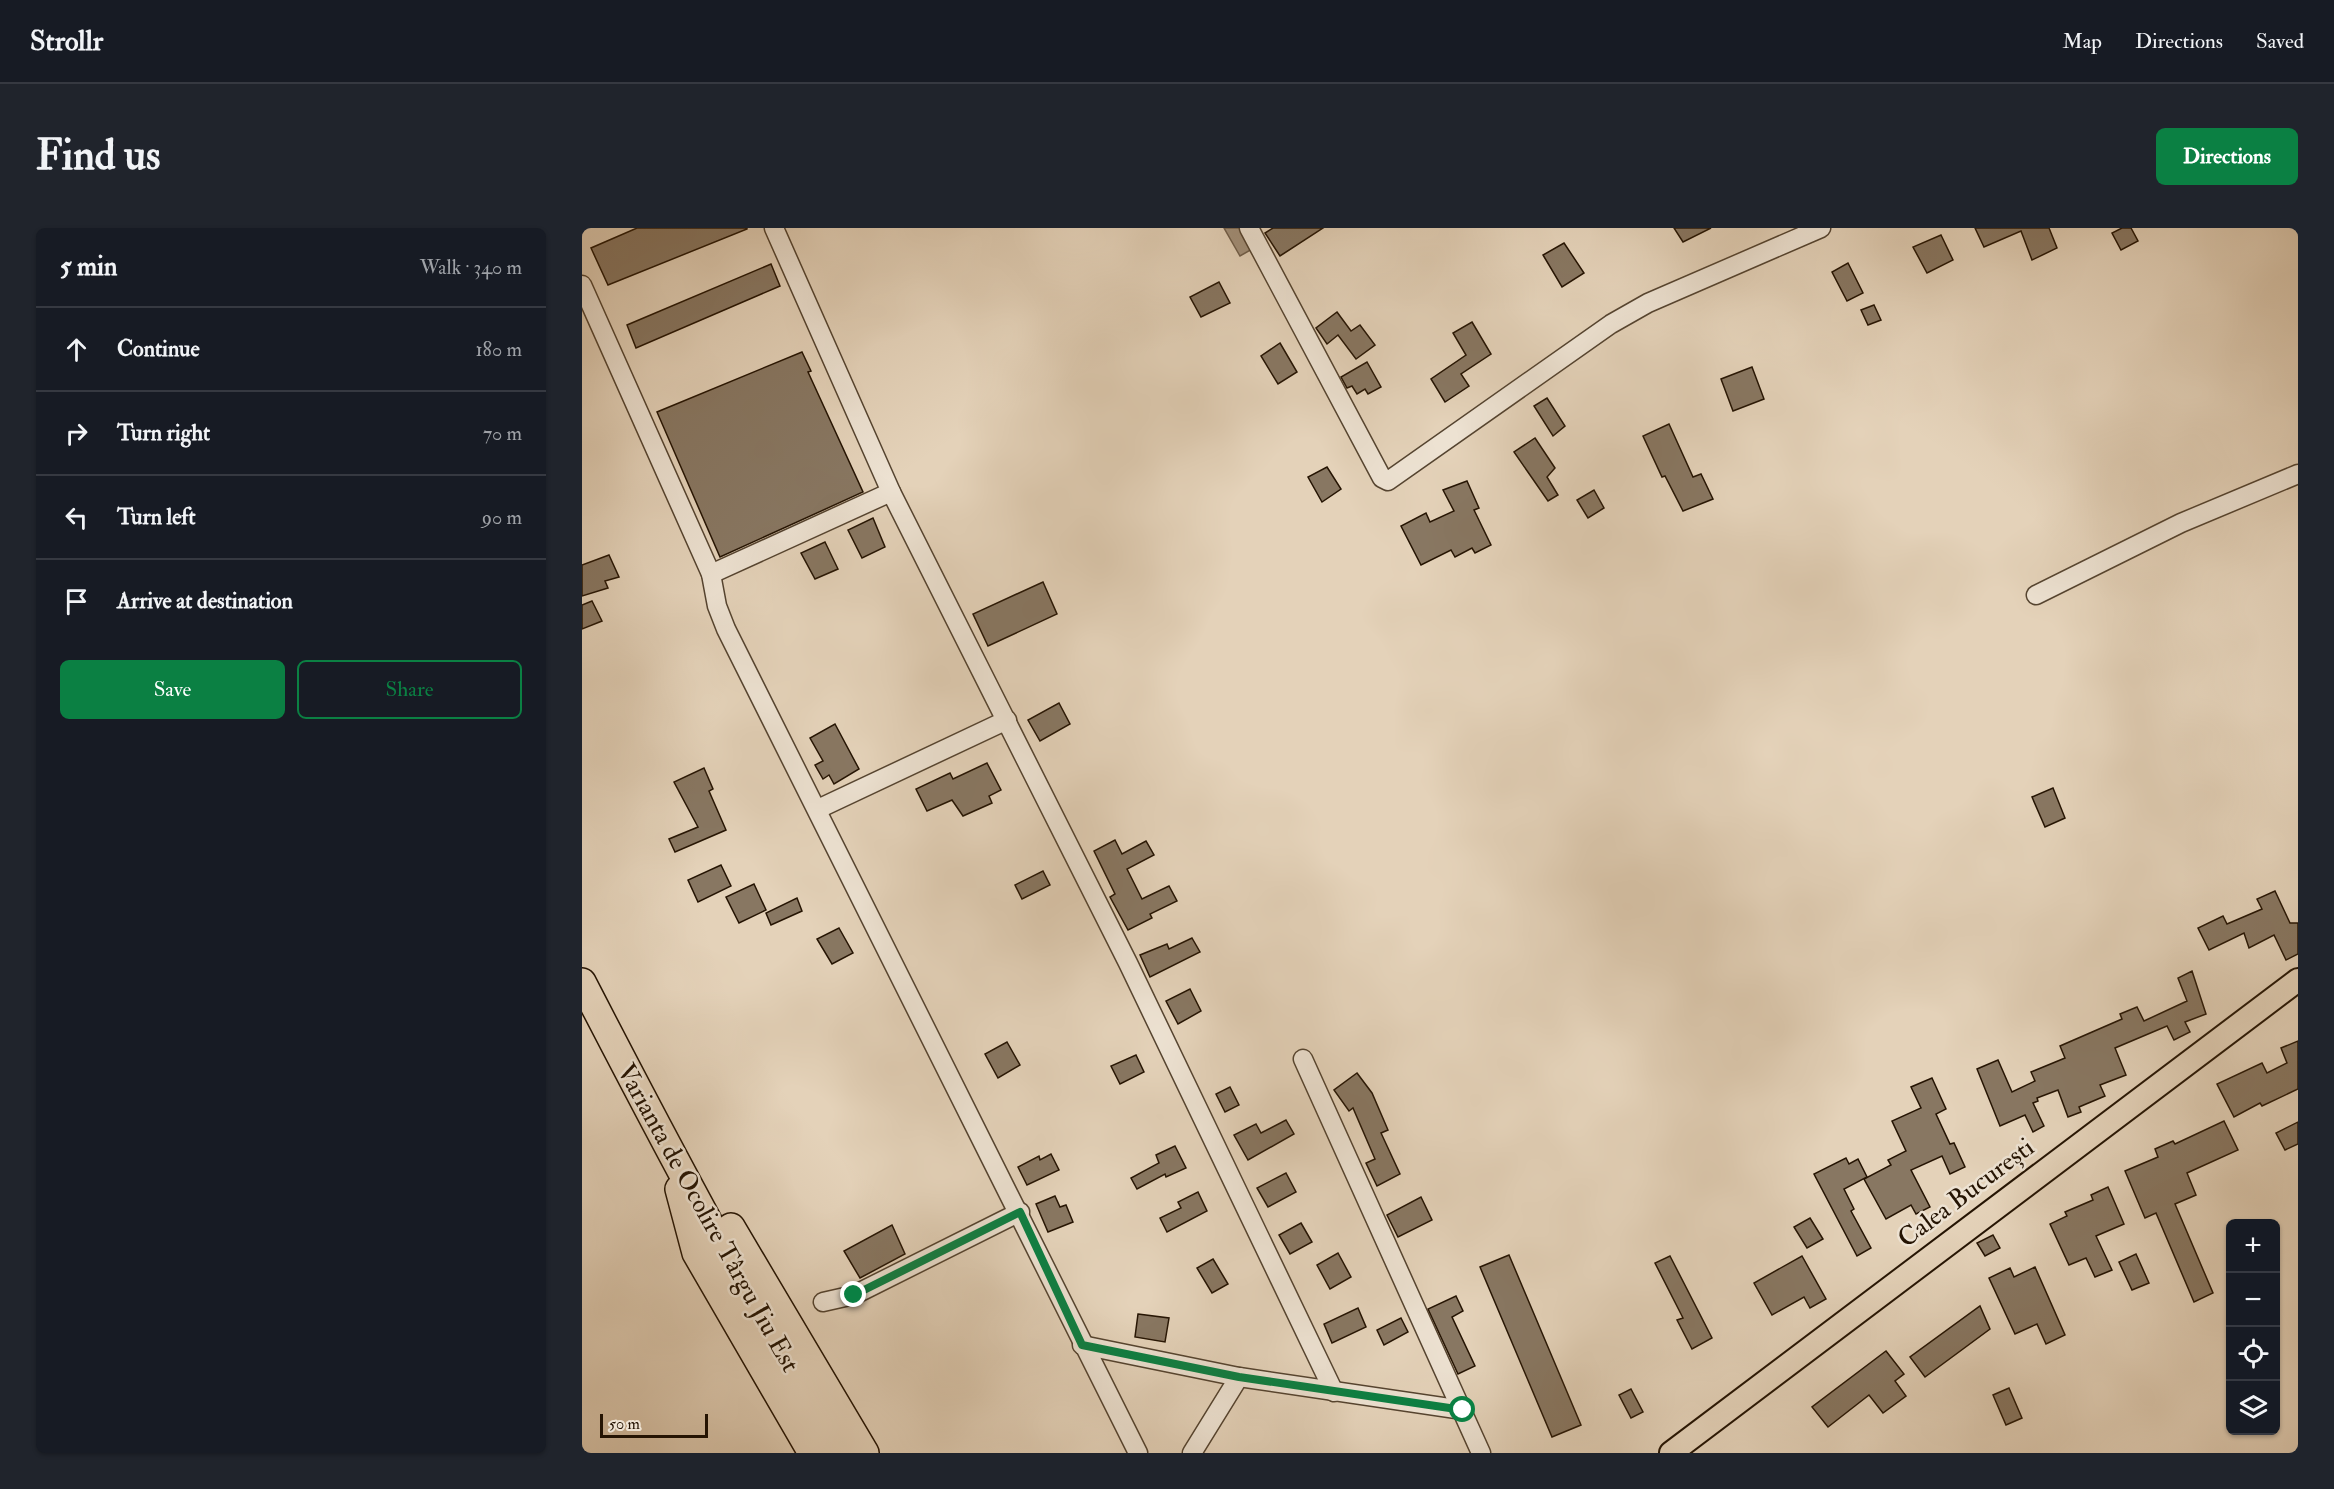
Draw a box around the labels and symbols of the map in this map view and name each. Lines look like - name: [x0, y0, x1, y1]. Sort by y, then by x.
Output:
- street label: Varianta de Ocolire Târgu Jiu Est: [610, 1058, 806, 1378]
- street label: Calea București: [1892, 1131, 2041, 1255]
- route end: [840, 1281, 866, 1307]
- route start: [1449, 1396, 1475, 1422]
- scale bar: [600, 1411, 708, 1438]

